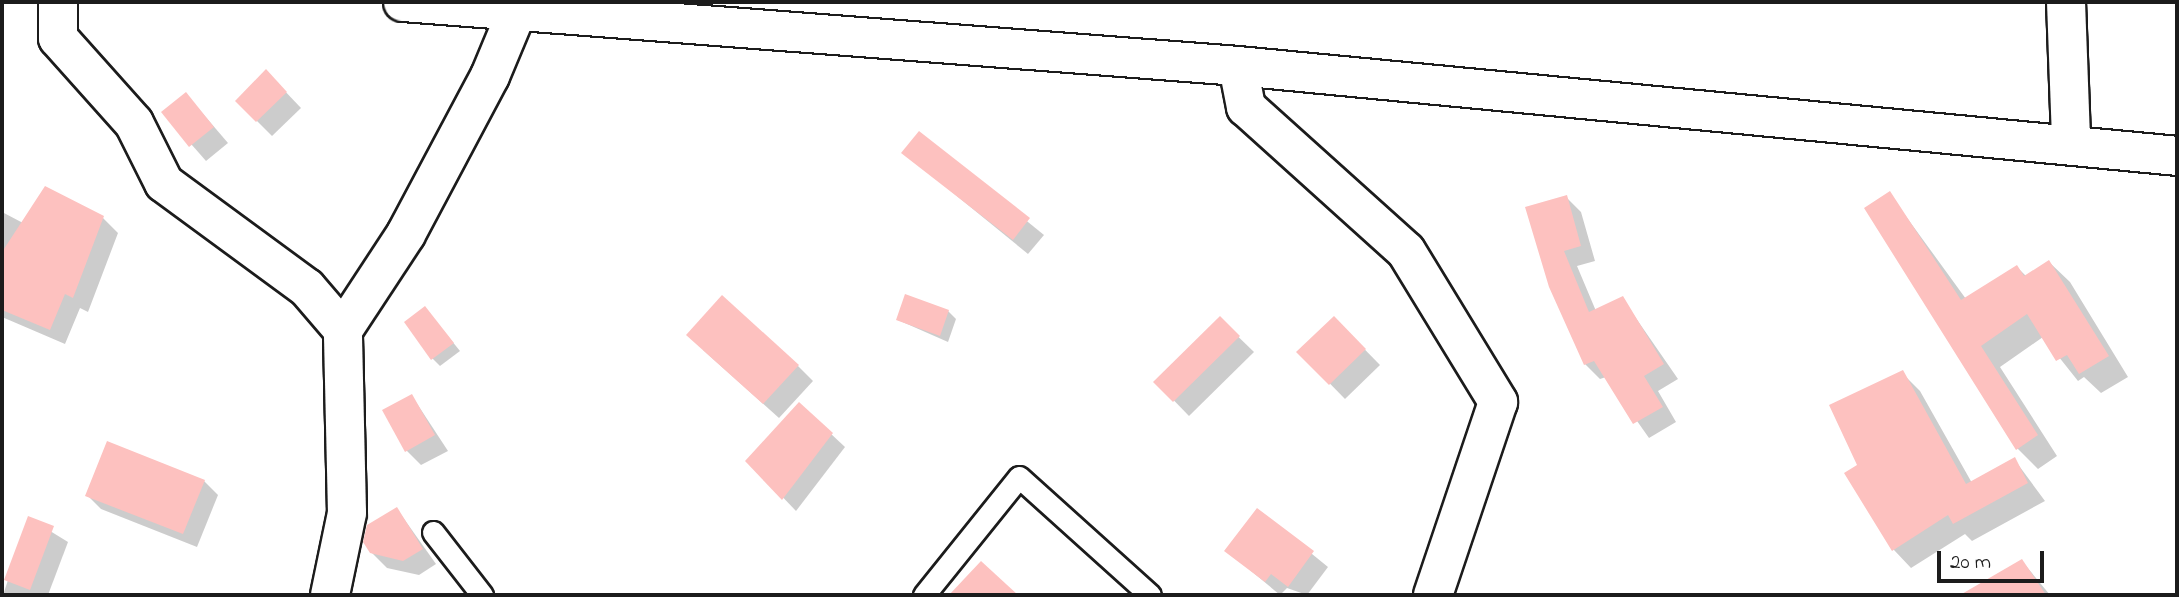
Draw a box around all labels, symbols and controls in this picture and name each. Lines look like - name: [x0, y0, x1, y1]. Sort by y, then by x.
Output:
- scale bar: [1941, 538, 2048, 582]
- text: 20 m: [1950, 548, 1991, 578]

